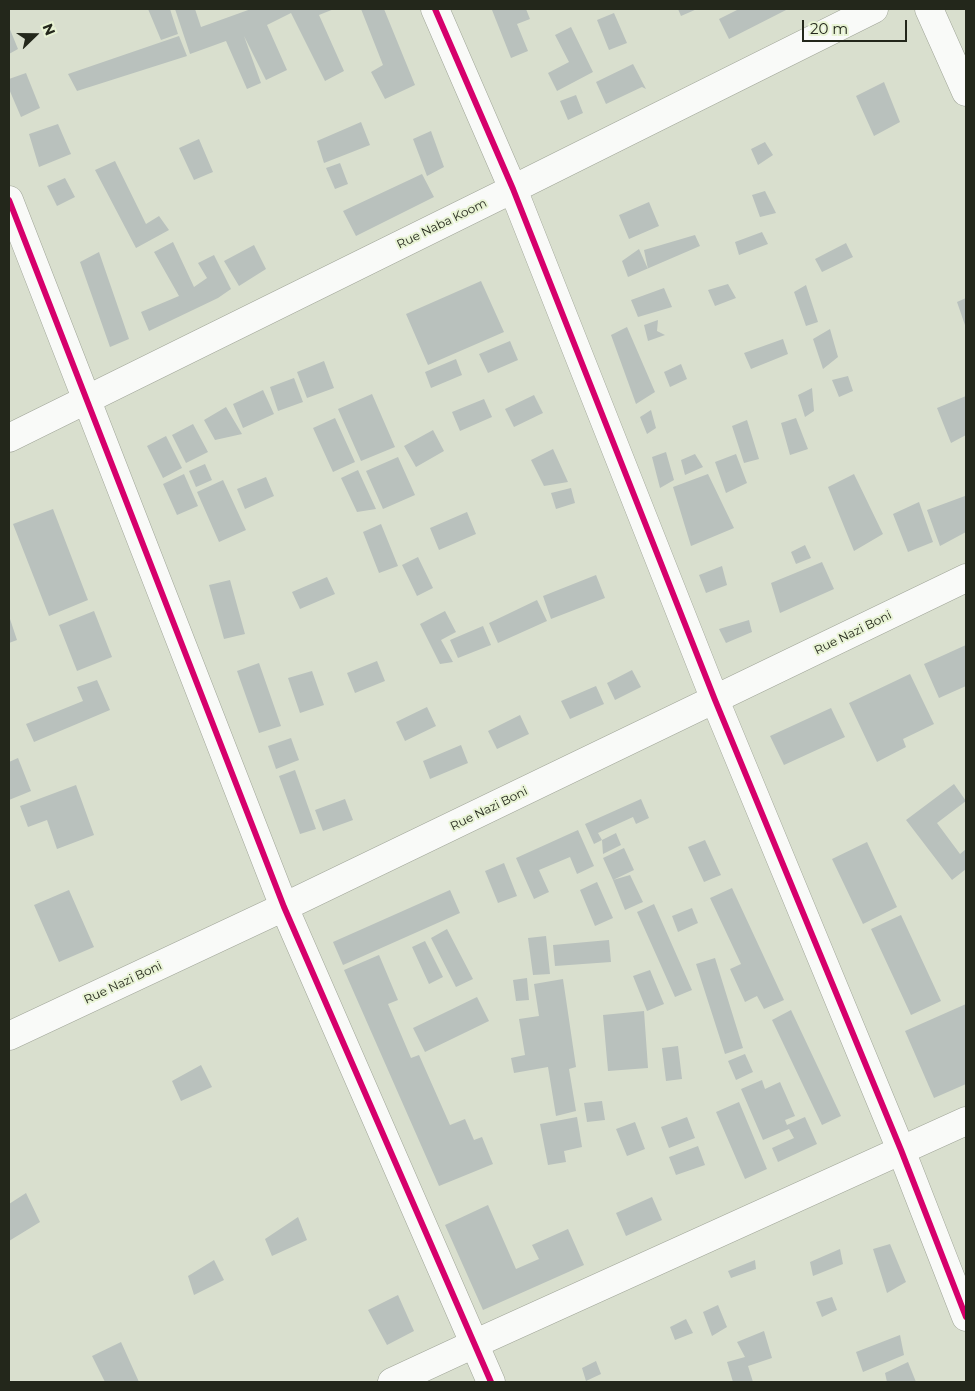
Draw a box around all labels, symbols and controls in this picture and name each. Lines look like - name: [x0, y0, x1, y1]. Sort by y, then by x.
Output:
- north arrow: [10, 10, 60, 60]
- scale bar: [805, 10, 910, 42]
- text: 20 m: [810, 19, 848, 38]
- text: N: [38, 21, 59, 38]
- street label: Rue Naba Koom: [395, 196, 489, 252]
- street label: Rue Nazi Boni: [812, 608, 894, 658]
- street label: Rue Nazi Boni: [448, 784, 530, 834]
- street label: Rue Nazi Boni: [82, 959, 164, 1007]

